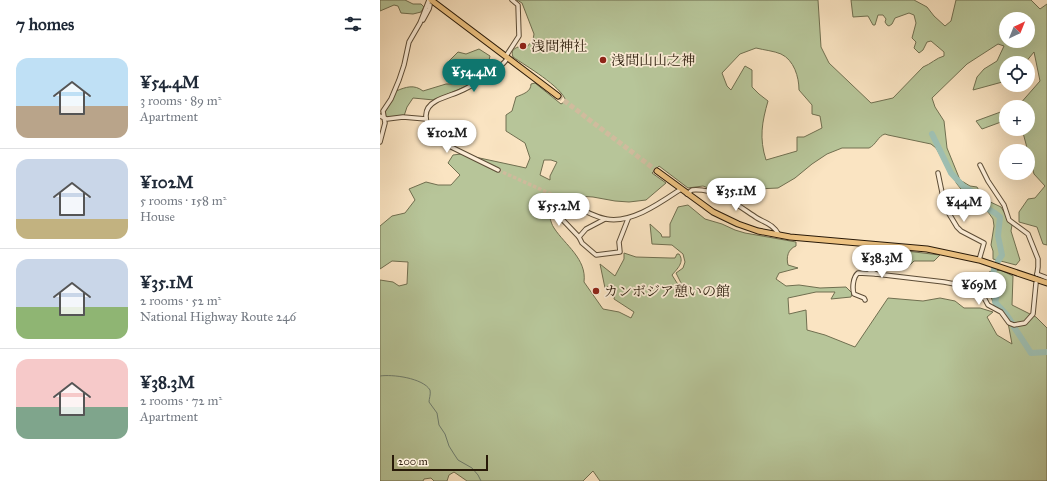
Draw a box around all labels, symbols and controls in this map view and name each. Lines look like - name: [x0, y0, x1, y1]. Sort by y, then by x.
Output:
- north arrow: [999, 12, 1035, 48]
- map controls: [999, 12, 1035, 180]
- icon: filters: [342, 13, 364, 35]
- text: 7 homes: [16, 14, 74, 35]
- place label: 浅間神社: [531, 38, 587, 55]
- marker: 浅間神社: [518, 41, 528, 51]
- place label: 浅間山山之神: [611, 52, 695, 69]
- marker: 浅間山山之神: [598, 55, 608, 65]
- button: locate: [999, 56, 1035, 92]
- pin: ¥54.4M: [441, 59, 507, 93]
- text: ¥54.4M: [451, 64, 497, 80]
- text: ¥54.4M: [140, 72, 199, 93]
- icon: home: [48, 74, 96, 122]
- text: 3 rooms · 89 m²: [140, 93, 222, 109]
- button: +: [999, 100, 1035, 136]
- text: Apartment: [140, 109, 198, 125]
- pin: ¥102M: [419, 120, 475, 154]
- text: ¥102M: [427, 125, 468, 141]
- button: −: [999, 144, 1035, 180]
- text: ¥102M: [140, 172, 194, 193]
- icon: home: [48, 175, 96, 223]
- pin: ¥35.1M: [703, 178, 769, 212]
- text: ¥35.1M: [716, 183, 756, 199]
- pin: ¥44M: [940, 189, 988, 223]
- text: 5 rooms · 158 m²: [140, 193, 227, 209]
- pin: ¥55.2M: [526, 193, 592, 227]
- text: ¥44M: [946, 194, 982, 210]
- text: ¥55.2M: [538, 198, 580, 214]
- text: House: [140, 209, 175, 225]
- pin: ¥38.3M: [849, 245, 915, 279]
- text: ¥38.3M: [861, 250, 903, 266]
- text: ¥35.1M: [140, 272, 193, 293]
- pin: ¥69M: [955, 272, 1003, 306]
- icon: home: [48, 275, 96, 323]
- text: ¥69M: [961, 277, 997, 293]
- place label: カンボジア憩いの館: [604, 283, 730, 300]
- marker: カンボジア憩いの館: [591, 286, 601, 296]
- text: 2 rooms · 52 m²: [140, 293, 221, 309]
- text: National Highway Route 246: [140, 309, 296, 325]
- text: ¥38.3M: [140, 372, 195, 393]
- icon: home: [48, 375, 96, 423]
- text: 2 rooms · 72 m²: [140, 393, 222, 409]
- text: Apartment: [140, 409, 198, 425]
- scale bar: [392, 453, 488, 472]
- text: 200 m: [398, 455, 428, 468]

